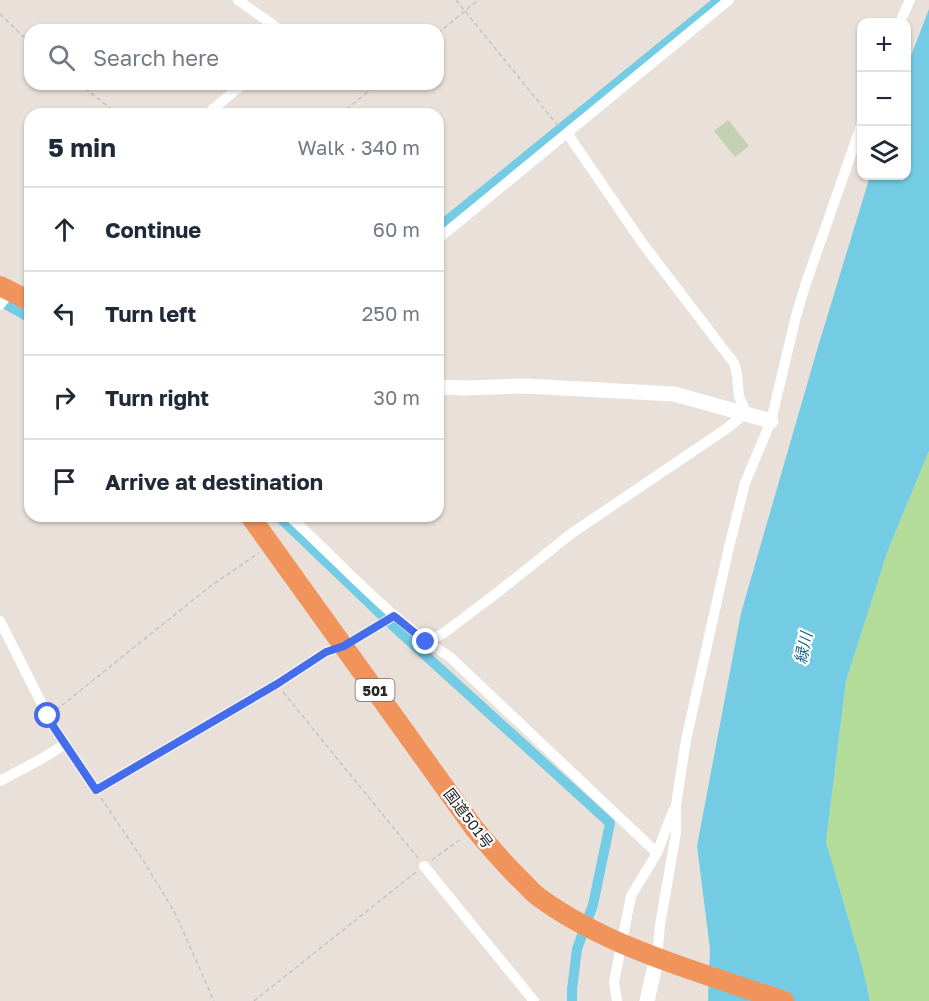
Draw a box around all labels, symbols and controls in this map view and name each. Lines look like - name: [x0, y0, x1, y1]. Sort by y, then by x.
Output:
- map controls: [857, 18, 911, 180]
- button: +: [857, 18, 911, 72]
- search box: [24, 24, 444, 90]
- icon: search: [45, 41, 78, 74]
- text: Search here: [93, 44, 219, 71]
- button: −: [857, 72, 911, 126]
- button: layers: [857, 126, 911, 180]
- text: 5 min: [48, 132, 116, 163]
- text: Walk · 340 m: [298, 135, 420, 159]
- icon: ahead: [48, 213, 81, 246]
- text: Continue: [105, 216, 201, 243]
- text: 60 m: [373, 217, 420, 241]
- icon: left: [48, 297, 81, 330]
- text: Turn left: [105, 300, 196, 327]
- text: 250 m: [362, 301, 420, 325]
- icon: right: [48, 381, 81, 414]
- text: Turn right: [105, 384, 209, 411]
- text: 30 m: [373, 385, 420, 409]
- icon: arrive: [48, 465, 81, 498]
- text: Arrive at destination: [105, 468, 323, 495]
- route end: [412, 628, 438, 654]
- water label: 緑川: [790, 628, 816, 666]
- road number: 501: [356, 679, 394, 701]
- route start: [34, 702, 60, 728]
- street label: 国道501号: [441, 785, 497, 851]

